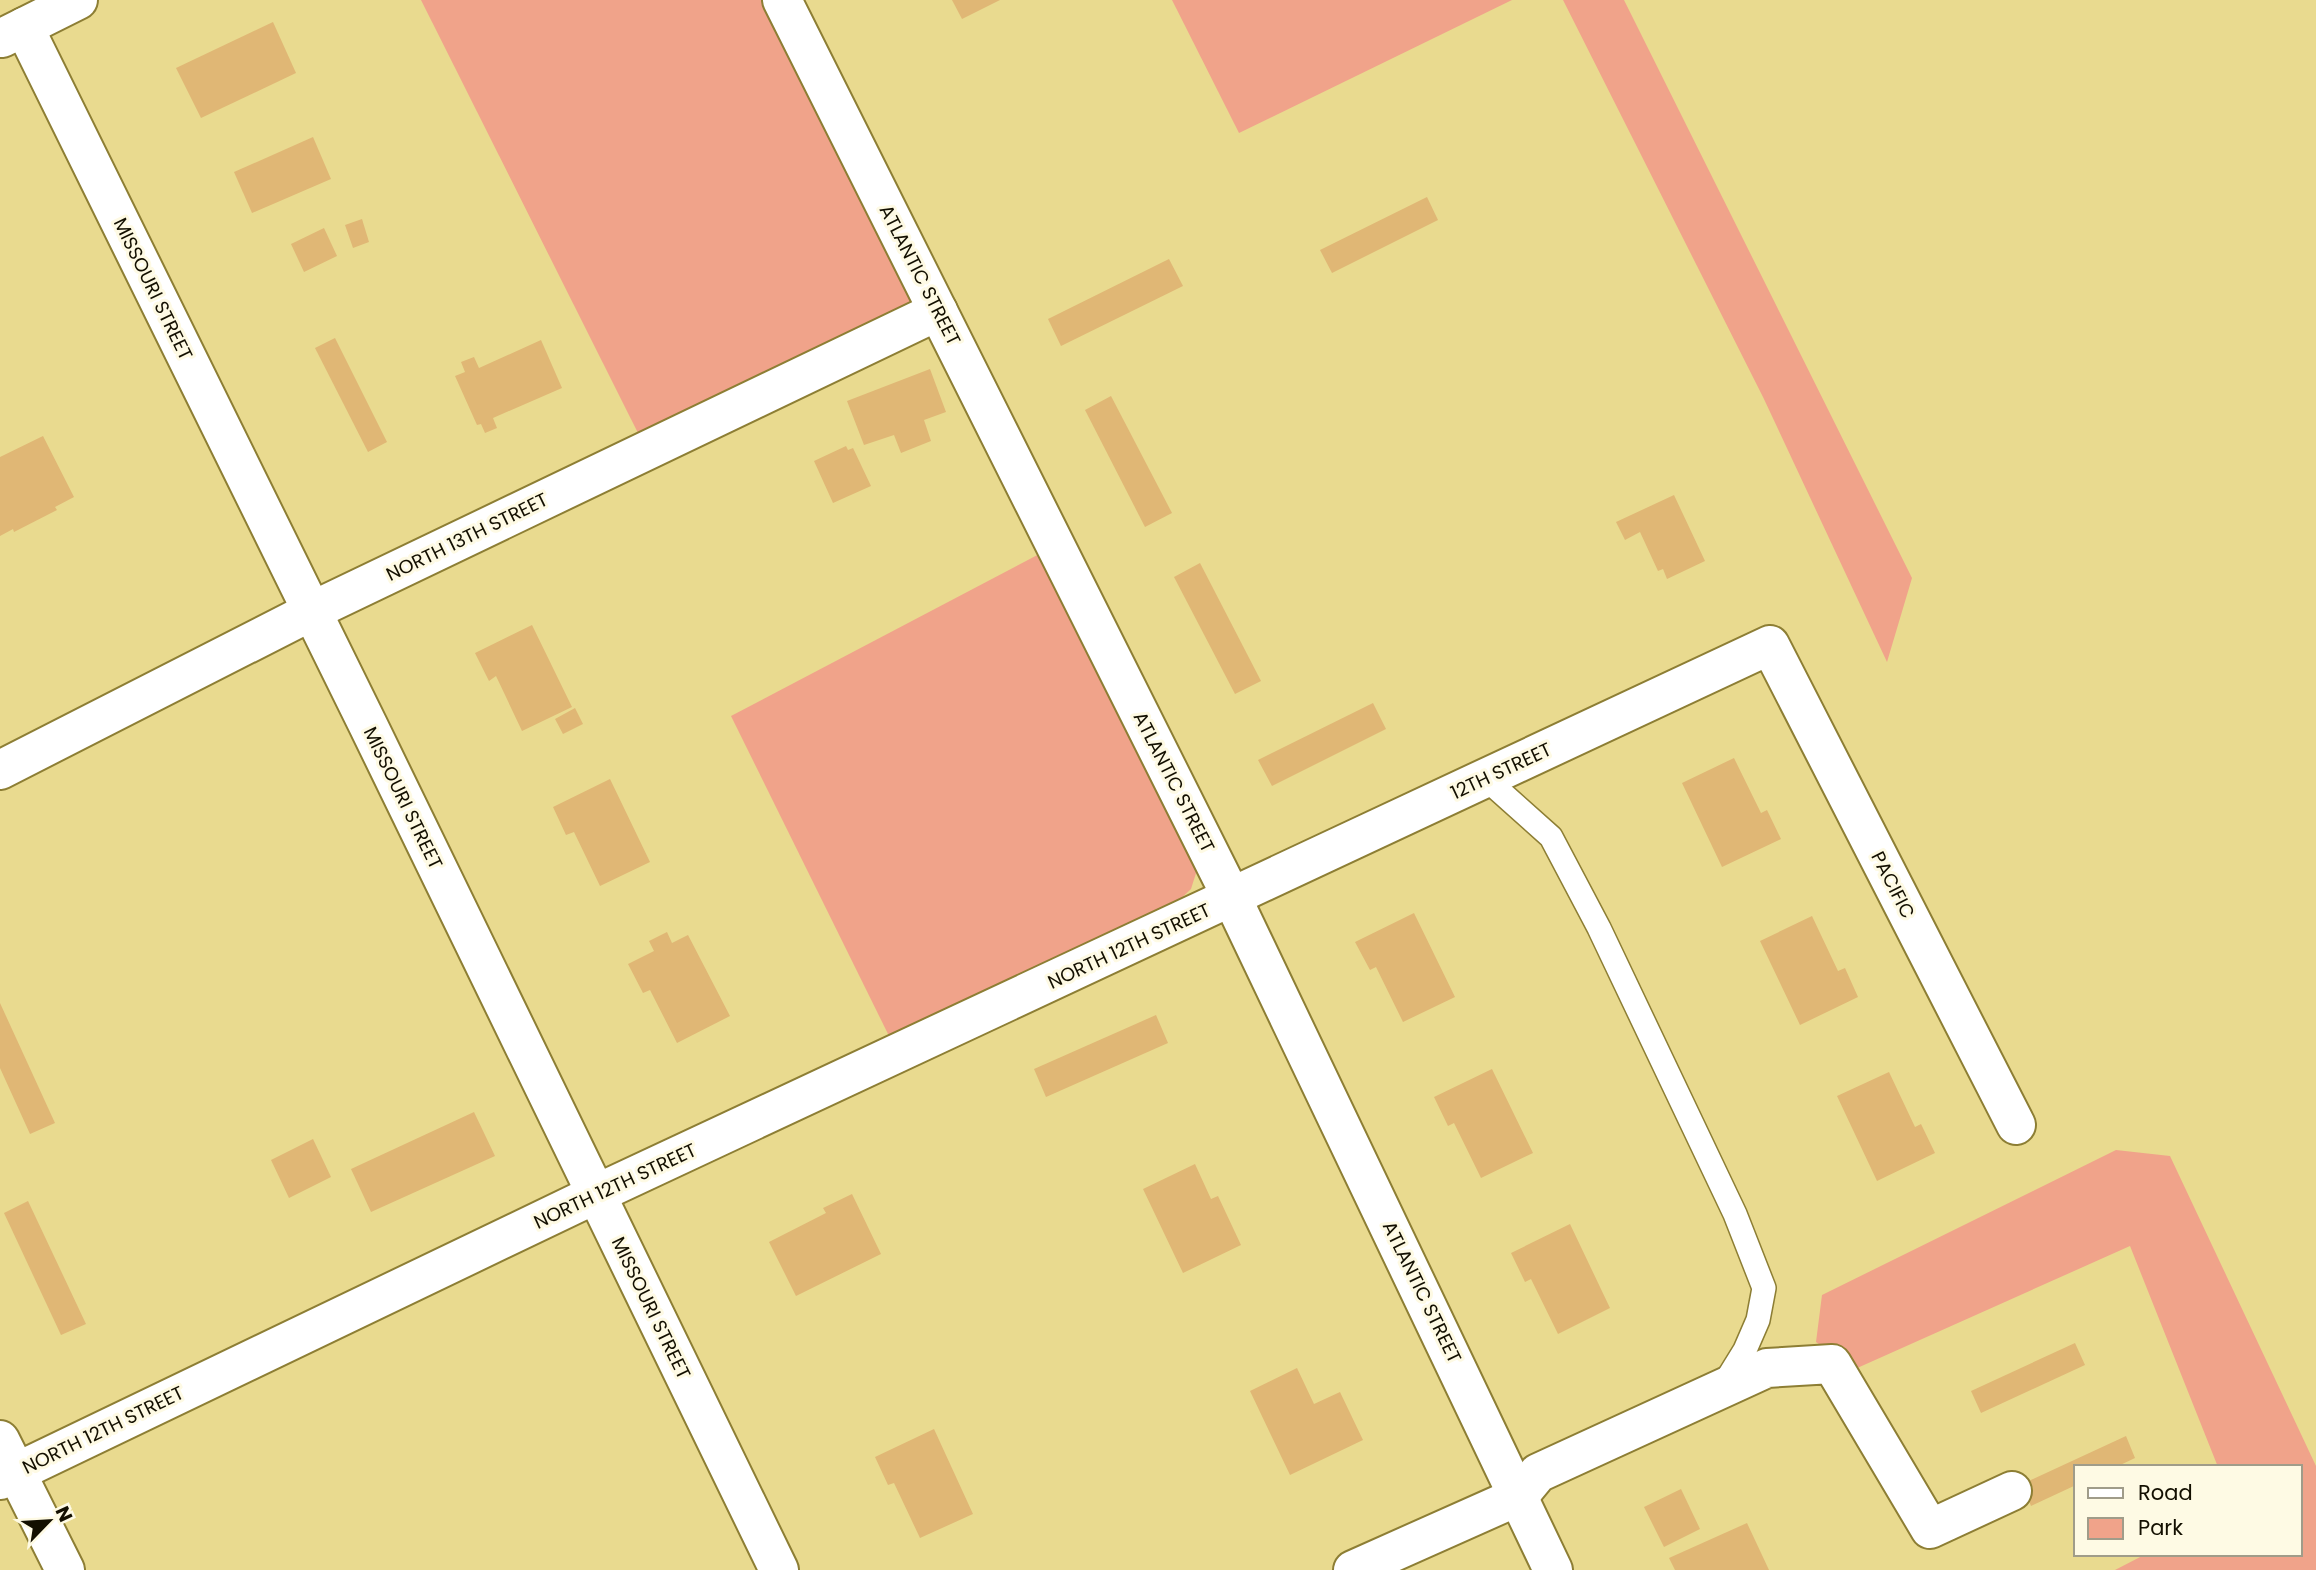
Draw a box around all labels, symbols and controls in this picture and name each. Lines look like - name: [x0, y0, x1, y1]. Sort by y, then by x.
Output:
- street label: ATLANTIC STREET: [873, 200, 967, 350]
- street label: MISSOURI STREET: [107, 213, 199, 365]
- street label: NORTH 13TH STREET: [382, 486, 552, 588]
- street label: ATLANTIC STREET: [1127, 707, 1221, 857]
- street label: MISSOURI STREET: [357, 722, 449, 874]
- street label: 12TH STREET: [1446, 736, 1556, 806]
- street label: PACIFIC: [1865, 847, 1921, 923]
- street label: NORTH 12TH STREET: [1043, 896, 1215, 996]
- street label: NORTH 12TH STREET: [529, 1136, 701, 1236]
- street label: ATLANTIC STREET: [1376, 1216, 1468, 1368]
- street label: MISSOURI STREET: [605, 1232, 697, 1384]
- street label: NORTH 12TH STREET: [18, 1379, 188, 1481]
- legend: [2074, 1465, 2302, 1556]
- text: Road: [2138, 1478, 2193, 1507]
- north arrow: [14, 1486, 84, 1556]
- text: N: [49, 1502, 79, 1526]
- text: Park: [2138, 1513, 2183, 1542]

